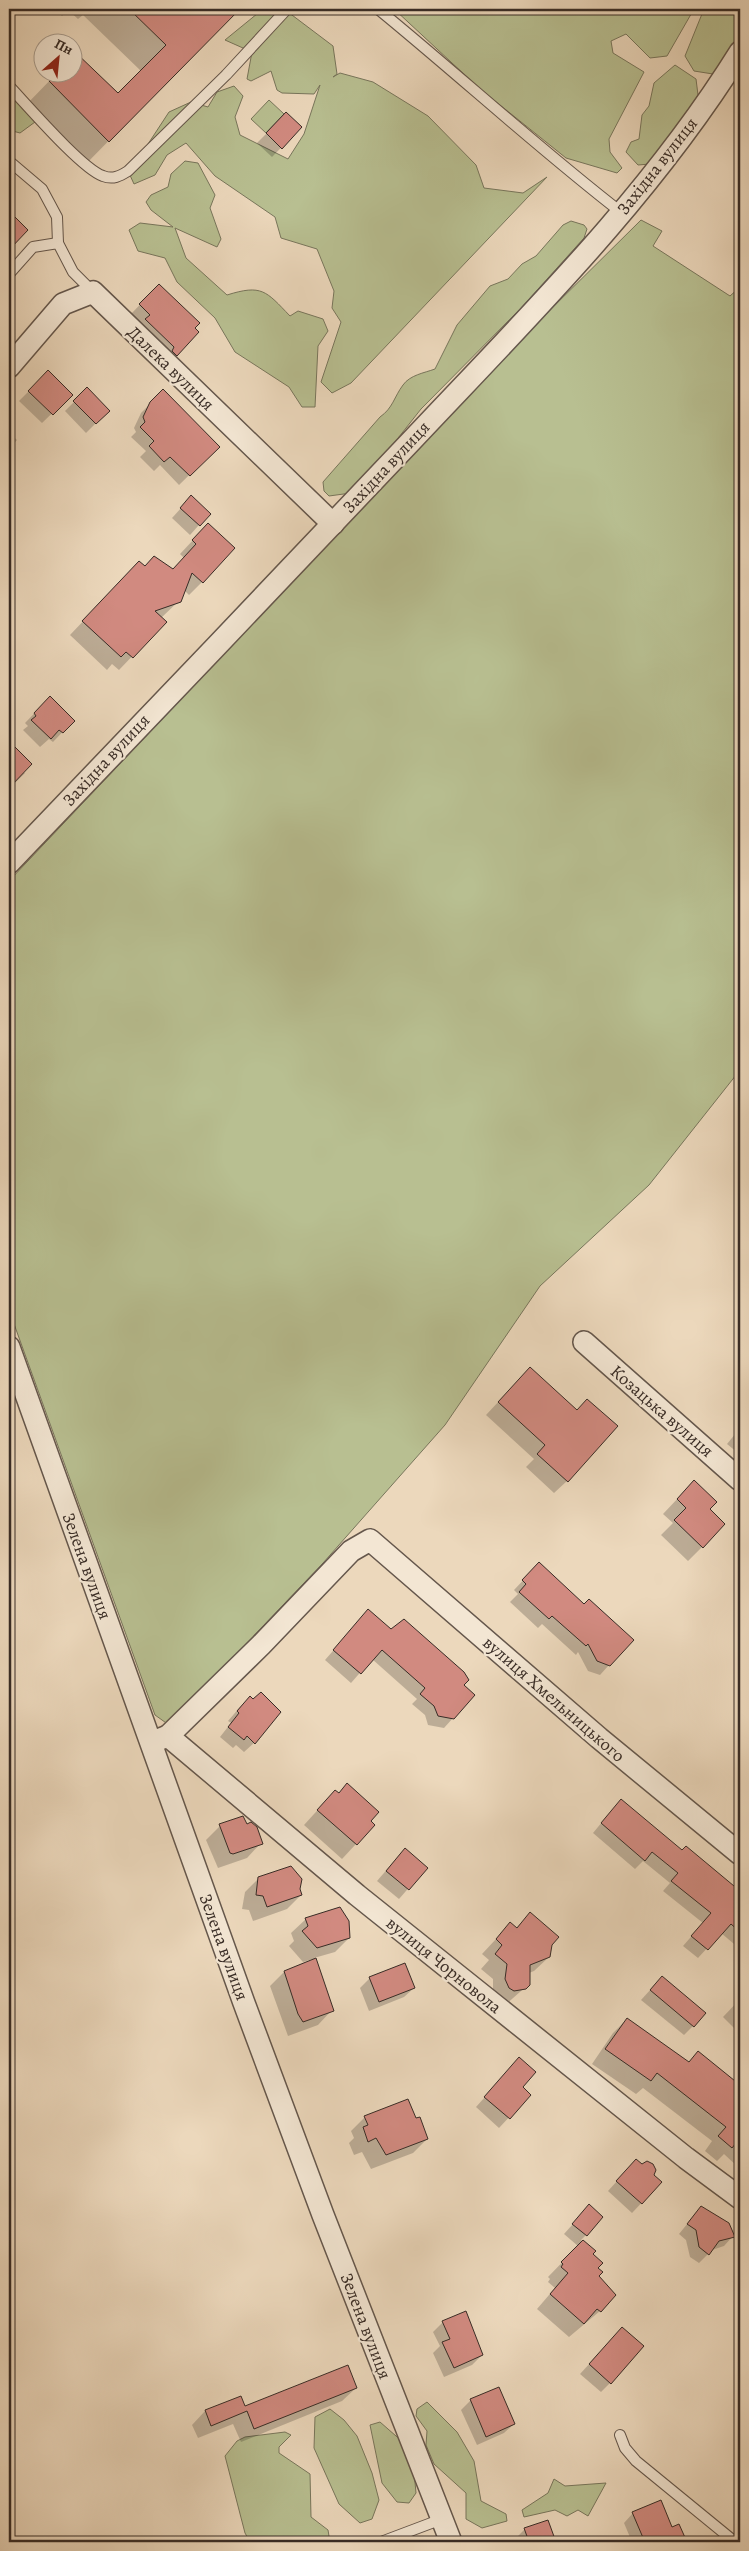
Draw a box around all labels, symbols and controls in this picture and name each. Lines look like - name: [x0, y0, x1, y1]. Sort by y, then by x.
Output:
- north arrow: [32, 32, 82, 82]
- text: Пн: [51, 34, 76, 59]
- street label: Західна вулиця: [611, 112, 703, 220]
- street label: Далека вулиця: [122, 320, 220, 416]
- street label: Західна вулиця: [337, 416, 435, 518]
- street label: Західна вулиця: [57, 709, 155, 811]
- street label: Козацька вулиця: [605, 1359, 719, 1463]
- street label: Зелена вулиця: [57, 1509, 117, 1623]
- street label: вулиця Хмельницького: [478, 1631, 630, 1767]
- street label: Зелена вулиця: [194, 1890, 254, 2004]
- street label: вулиця Чорновола: [381, 1911, 507, 2019]
- street label: Зелена вулиця: [335, 2269, 397, 2383]

